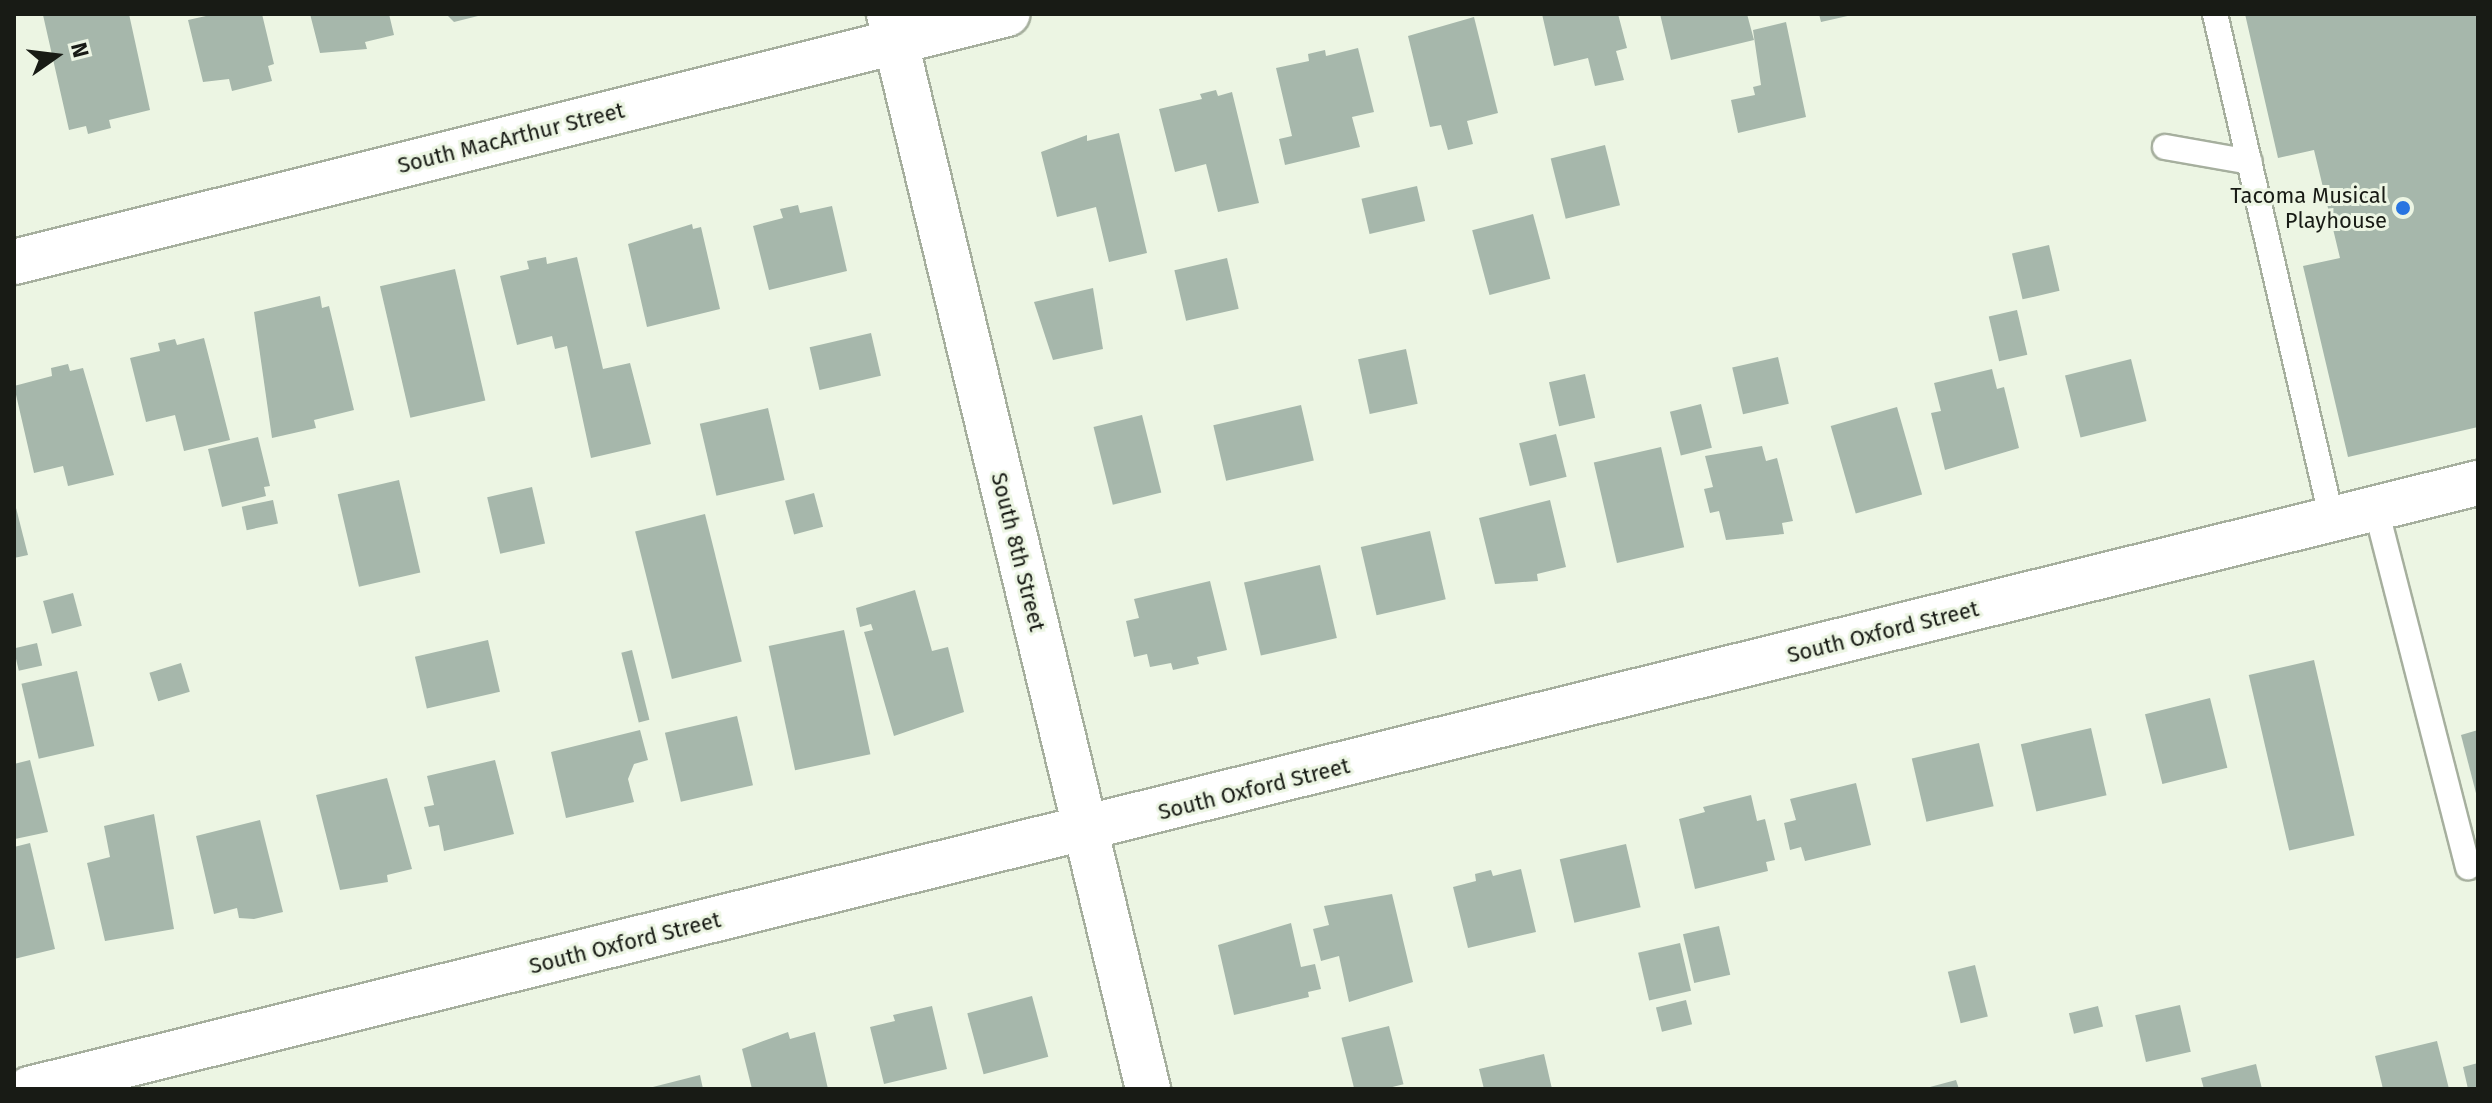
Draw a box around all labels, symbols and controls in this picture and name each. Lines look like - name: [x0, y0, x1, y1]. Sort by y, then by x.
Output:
- north arrow: [16, 16, 96, 96]
- text: N: [65, 40, 95, 60]
- street label: South MacArthur Street: [395, 97, 627, 179]
- place label: Tacoma Musical Playhouse: [2230, 182, 2387, 234]
- marker: Tacoma Musical Playhouse: [2394, 199, 2412, 217]
- street label: South 8th Street: [986, 470, 1050, 634]
- street label: South Oxford Street: [1784, 595, 1982, 669]
- street label: South Oxford Street: [1155, 752, 1353, 826]
- street label: South Oxford Street: [526, 906, 724, 980]

